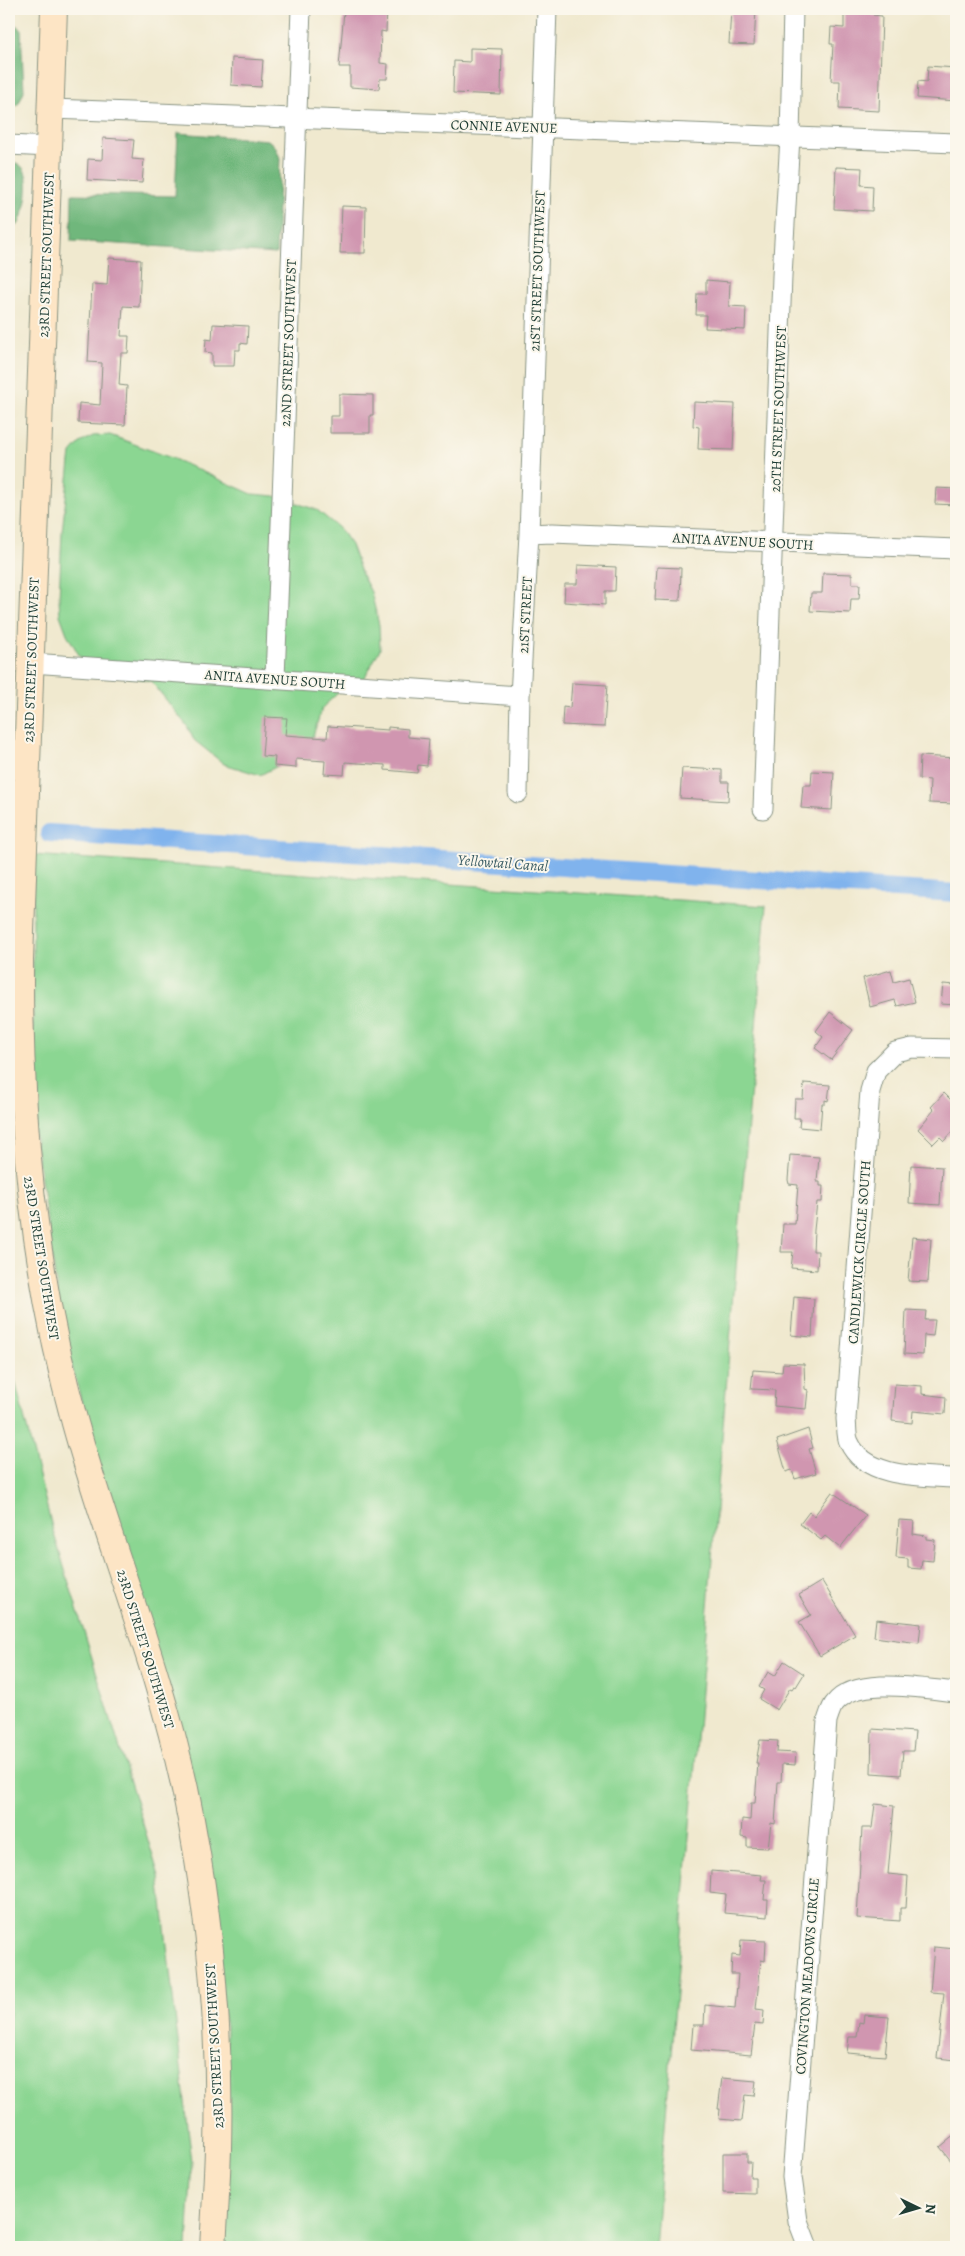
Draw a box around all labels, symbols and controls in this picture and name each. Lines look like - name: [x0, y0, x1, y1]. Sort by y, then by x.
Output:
- street label: CONNIE AVENUE: [450, 115, 558, 138]
- street label: 23RD STREET SOUTHWEST: [34, 172, 59, 338]
- street label: 21ST STREET SOUTHWEST: [525, 190, 550, 352]
- street label: 22ND STREET SOUTHWEST: [276, 258, 301, 427]
- street label: 20TH STREET SOUTHWEST: [766, 325, 791, 493]
- street label: ANITA AVENUE SOUTH: [671, 528, 814, 555]
- street label: 21ST STREET: [514, 576, 537, 654]
- street label: 23RD STREET SOUTHWEST: [19, 577, 44, 743]
- street label: ANITA AVENUE SOUTH: [203, 665, 346, 694]
- water label: Yellowtail Canal: [457, 850, 549, 876]
- street label: CANDLEWICK CIRCLE SOUTH: [844, 1160, 875, 1345]
- street label: 23RD STREET SOUTHWEST: [19, 1175, 64, 1342]
- street label: 23RD STREET SOUTHWEST: [112, 1567, 179, 1731]
- street label: COVINGTON MEADOWS CIRCLE: [791, 1877, 824, 2075]
- street label: 23RD STREET SOUTHWEST: [201, 1963, 228, 2129]
- north arrow: [892, 2184, 942, 2234]
- text: N: [921, 2203, 940, 2215]

